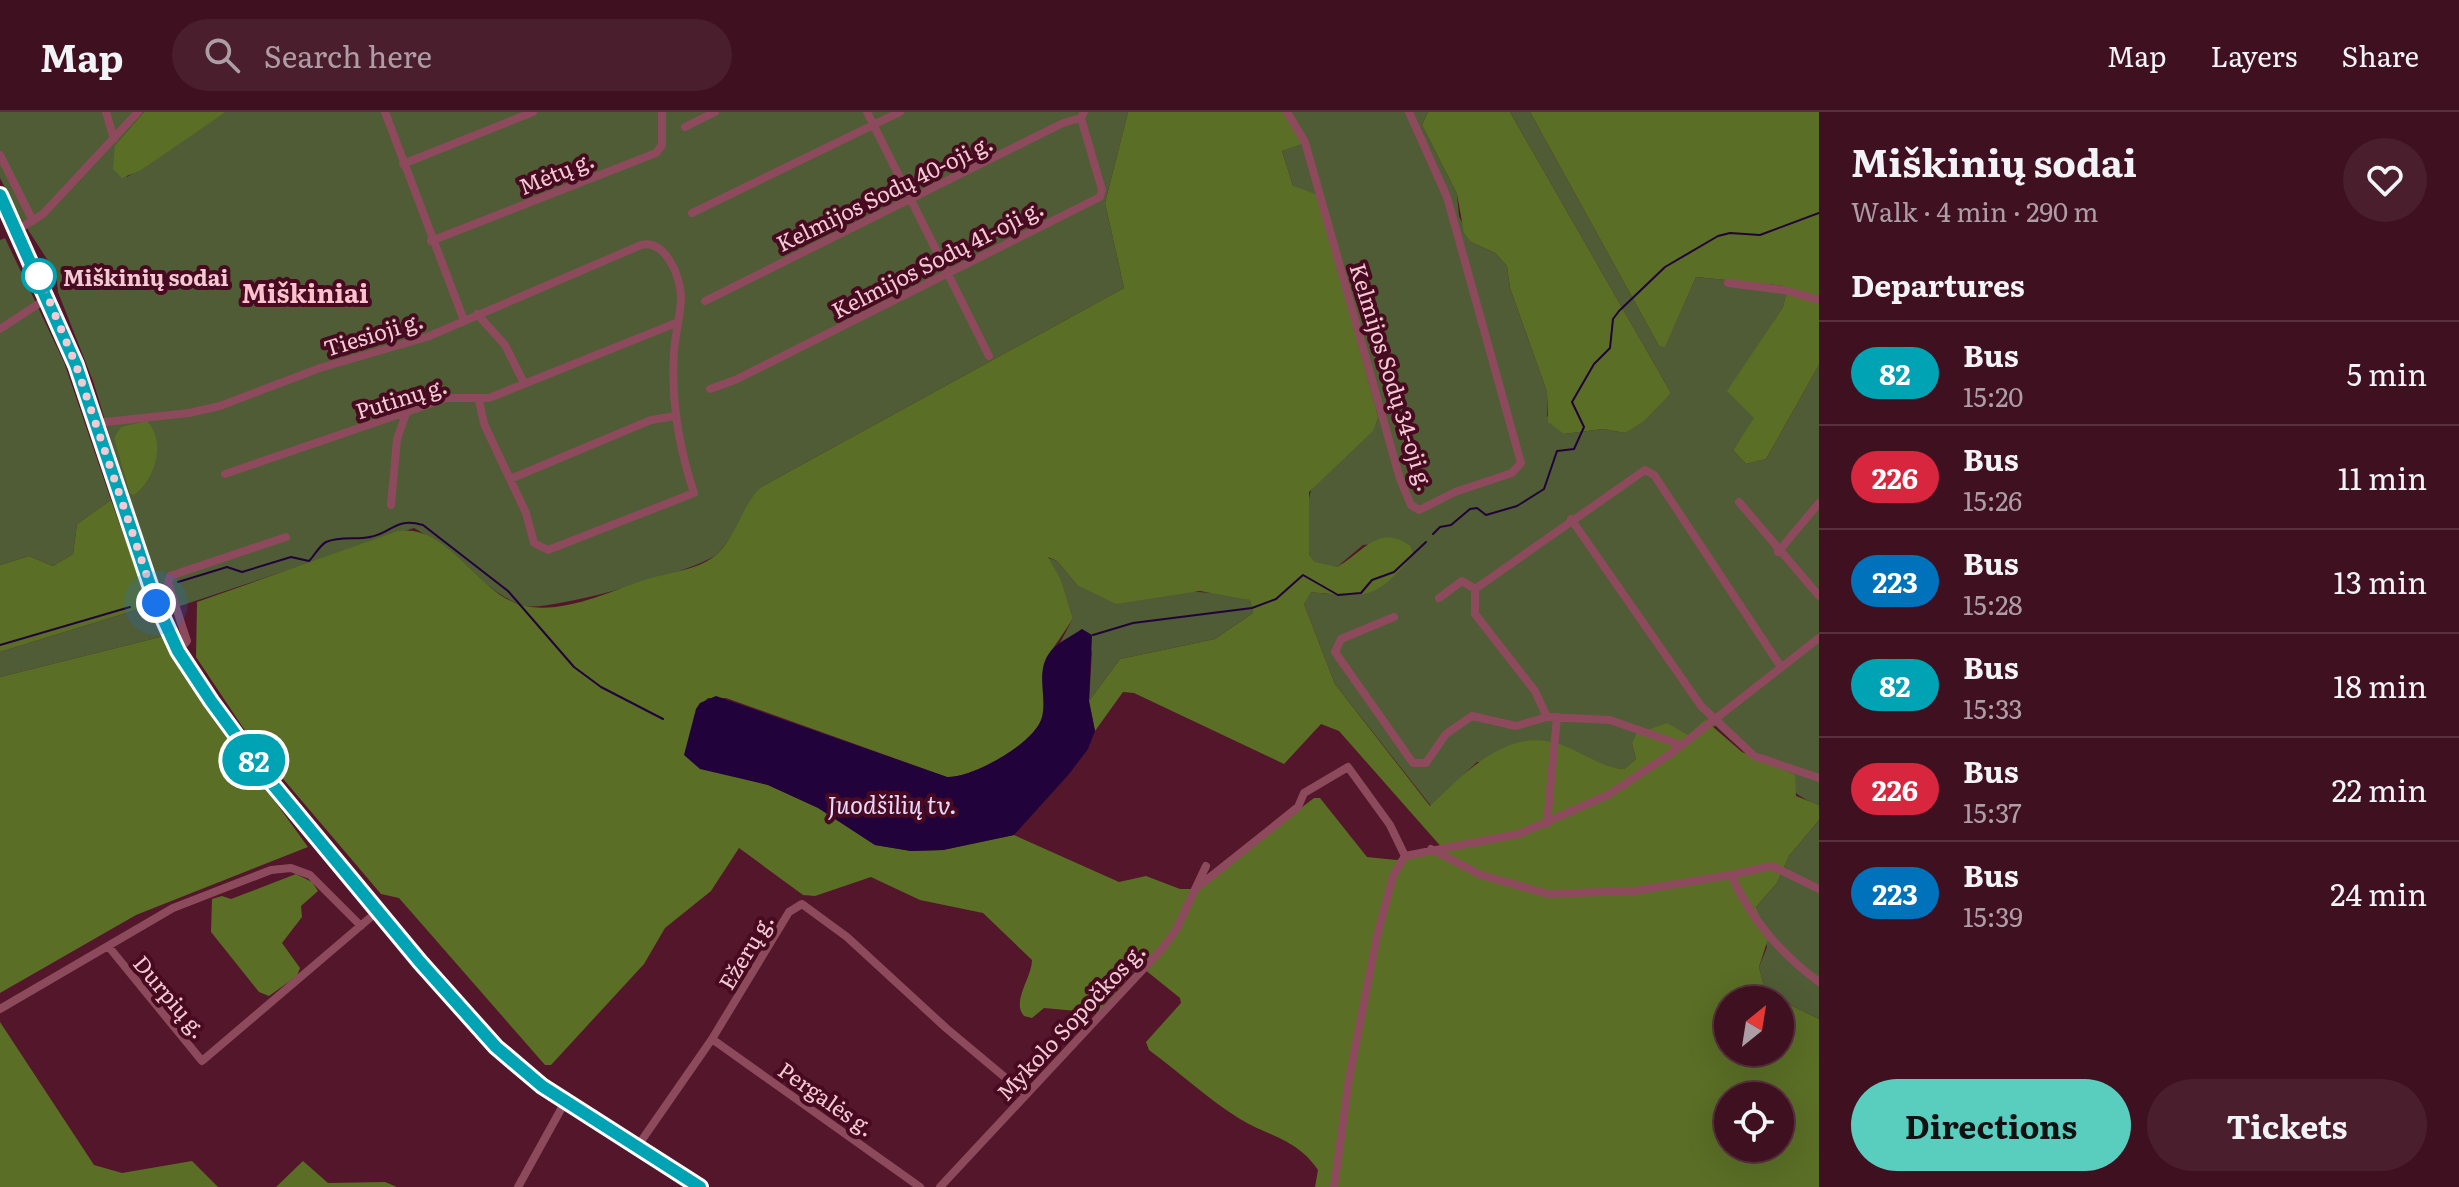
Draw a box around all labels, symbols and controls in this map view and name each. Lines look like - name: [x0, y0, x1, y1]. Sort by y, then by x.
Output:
- search box: [172, 19, 732, 91]
- text: Map: [40, 27, 124, 84]
- icon: search: [200, 33, 244, 77]
- text: Search here: [264, 33, 432, 77]
- text: Map: [2107, 34, 2166, 76]
- text: Layers: [2210, 34, 2297, 76]
- text: Share: [2341, 34, 2419, 76]
- street label: Kelmijos Sodų 40-oji g.: [770, 125, 998, 259]
- text: Miškinių sodai: [1851, 132, 2137, 189]
- button: heart: [2343, 138, 2427, 222]
- street label: Mėtų g.: [513, 142, 599, 202]
- street label: Kelmijos Sodų 41-oji g.: [825, 190, 1049, 326]
- text: Walk · 4 min · 290 m: [1851, 191, 2099, 230]
- marker: Miškinių sodai: [22, 259, 56, 293]
- street label: Kelmijos Sodų 34-oji g.: [1343, 259, 1443, 495]
- place label: Miškinių sodai: [63, 260, 229, 293]
- text: Departures: [1851, 262, 2025, 306]
- district label: Miškiniai: [241, 272, 369, 311]
- street label: Tiesioji g.: [319, 302, 427, 364]
- text: Bus: [1963, 332, 2019, 376]
- text: 5 min: [2347, 351, 2427, 395]
- text: 82: [1879, 352, 1911, 394]
- street label: Putinų g.: [351, 367, 451, 427]
- text: 15:20: [1963, 376, 2023, 415]
- text: Bus: [1963, 436, 2019, 480]
- text: 11 min: [2338, 455, 2427, 499]
- text: 226: [1872, 456, 1918, 498]
- text: 15:26: [1963, 480, 2022, 519]
- text: Bus: [1963, 540, 2019, 584]
- text: 13 min: [2334, 559, 2427, 603]
- text: 223: [1872, 560, 1918, 602]
- your location: [136, 583, 176, 623]
- text: 15:28: [1963, 584, 2023, 623]
- text: Bus: [1963, 644, 2019, 688]
- text: 18 min: [2333, 663, 2427, 707]
- text: 82: [1879, 664, 1911, 706]
- text: 15:33: [1963, 688, 2023, 727]
- line badge: 82: [218, 734, 290, 786]
- text: 82: [238, 739, 270, 781]
- text: Bus: [1963, 748, 2019, 792]
- text: 22 min: [2332, 767, 2427, 811]
- text: 226: [1872, 768, 1918, 810]
- water label: Juodšilių tv.: [828, 786, 956, 821]
- text: 15:37: [1963, 792, 2022, 831]
- text: Bus: [1963, 852, 2019, 896]
- text: 24 min: [2330, 871, 2427, 915]
- text: 223: [1872, 872, 1918, 914]
- text: 15:39: [1963, 896, 2023, 935]
- street label: Ežerų g.: [709, 907, 781, 995]
- street label: Mykolo Sopočkos g.: [988, 935, 1152, 1107]
- street label: Durpių g.: [126, 947, 216, 1045]
- north arrow: [1714, 986, 1794, 1066]
- map controls: [1714, 986, 1794, 1162]
- street label: Pergalės g.: [772, 1053, 882, 1143]
- button: Directions: [1851, 1079, 2131, 1171]
- button: Tickets: [2147, 1079, 2427, 1171]
- button: locate: [1714, 1082, 1794, 1162]

